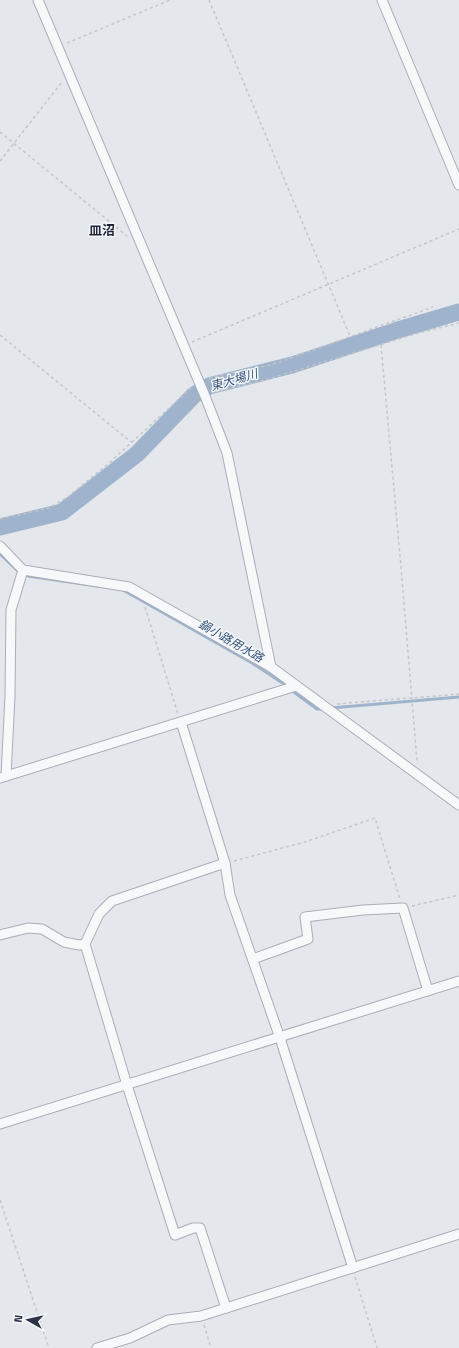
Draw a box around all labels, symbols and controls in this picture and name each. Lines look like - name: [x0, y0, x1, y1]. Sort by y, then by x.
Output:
- district label: 皿沼: [89, 220, 115, 240]
- water label: 東大場川: [208, 363, 261, 395]
- water label: 鍋小路用水路: [195, 614, 268, 667]
- north arrow: [8, 1300, 48, 1340]
- text: N: [10, 1314, 27, 1323]

